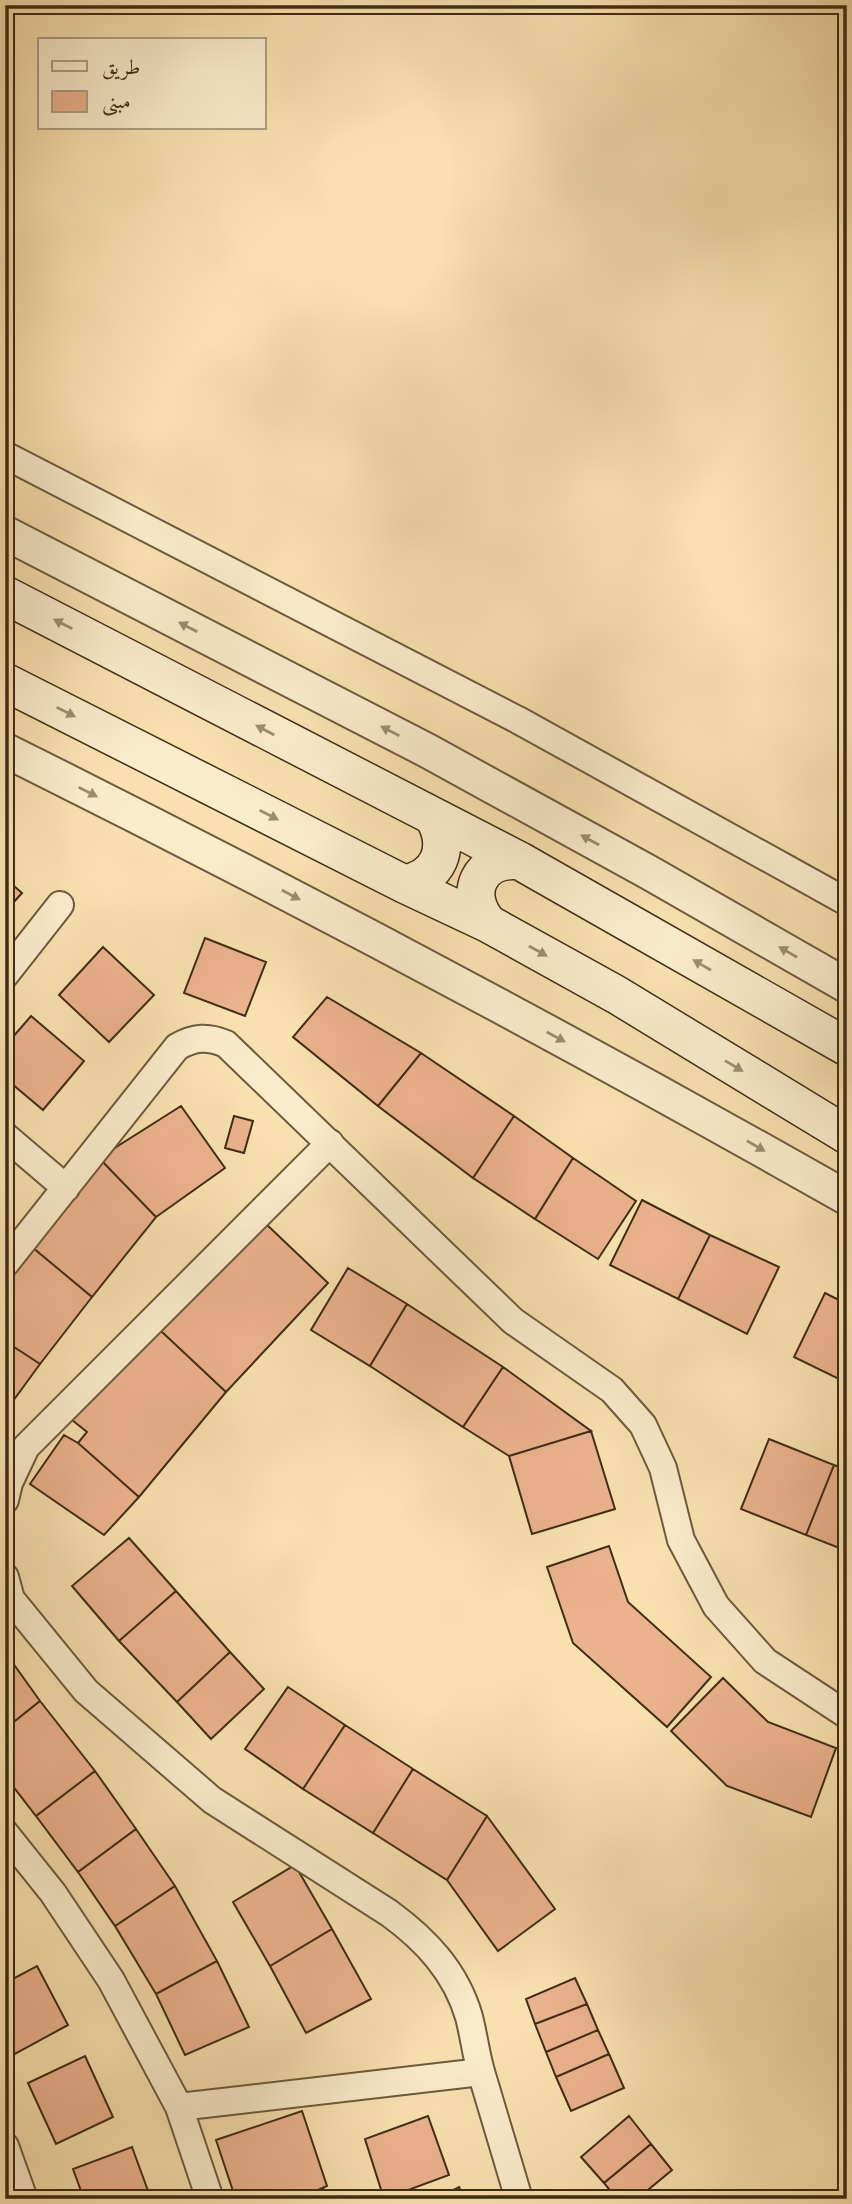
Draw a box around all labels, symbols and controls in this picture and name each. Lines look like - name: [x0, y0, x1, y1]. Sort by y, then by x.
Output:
- legend: [38, 38, 266, 130]
- text: طريق: [102, 54, 140, 80]
- text: مبنى: [102, 88, 131, 116]
- one-way arrow: [53, 619, 73, 630]
- one-way arrow: [177, 622, 197, 634]
- one-way arrow: [56, 707, 76, 718]
- one-way arrow: [255, 724, 275, 735]
- one-way arrow: [380, 726, 400, 737]
- one-way arrow: [78, 786, 98, 797]
- one-way arrow: [259, 810, 279, 821]
- one-way arrow: [580, 834, 600, 846]
- one-way arrow: [281, 889, 301, 901]
- one-way arrow: [528, 945, 547, 957]
- one-way arrow: [778, 946, 797, 958]
- one-way arrow: [693, 959, 712, 971]
- one-way arrow: [546, 1031, 566, 1043]
- one-way arrow: [724, 1060, 743, 1073]
- one-way arrow: [746, 1140, 765, 1152]

